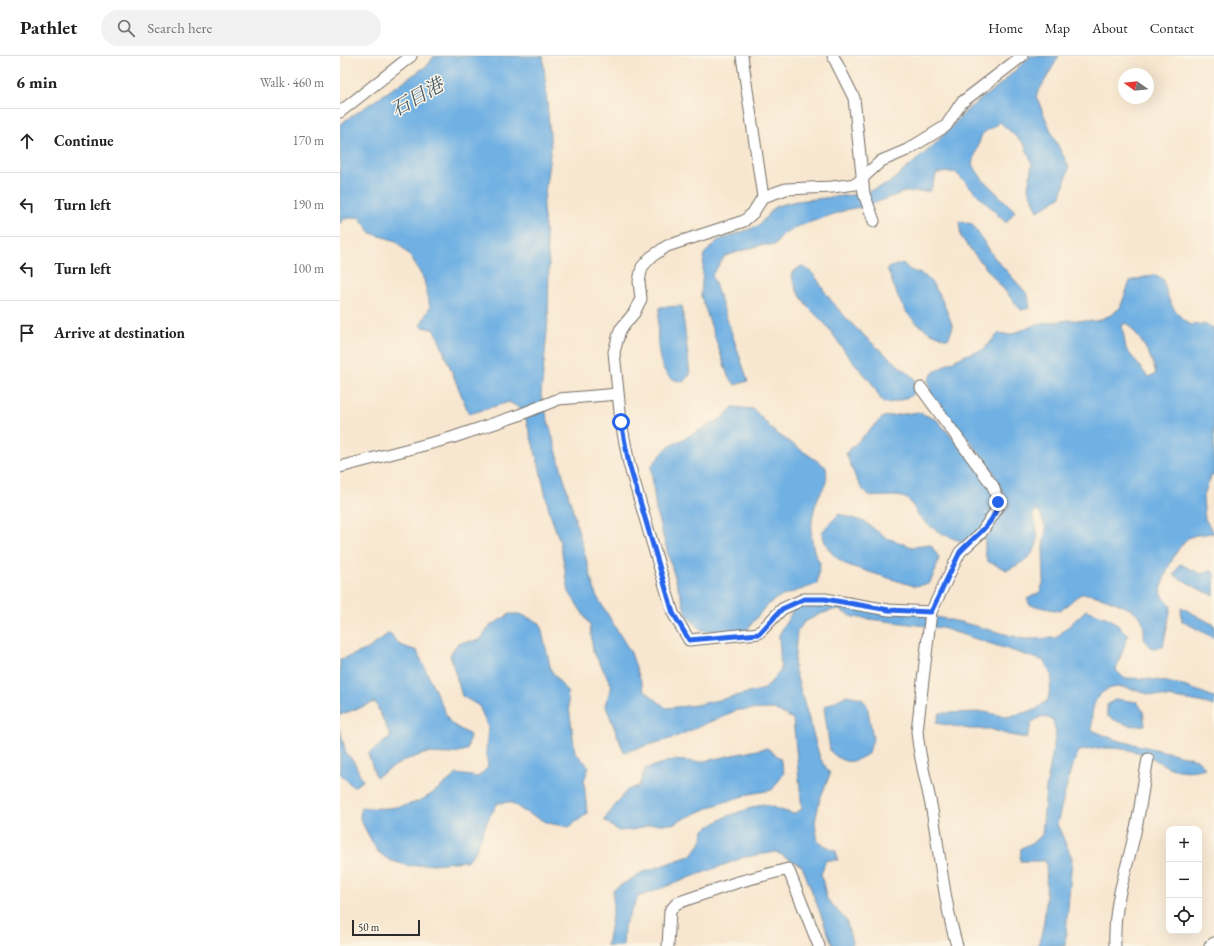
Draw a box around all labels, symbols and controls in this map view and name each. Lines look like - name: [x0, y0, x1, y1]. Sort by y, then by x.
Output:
- search box: [101, 10, 381, 46]
- text: Pathlet: [20, 15, 77, 40]
- icon: search: [115, 17, 137, 39]
- text: Search here: [147, 18, 212, 37]
- text: Home: [988, 19, 1023, 37]
- text: Map: [1045, 19, 1070, 37]
- text: About: [1092, 19, 1128, 37]
- text: Contact: [1150, 19, 1194, 37]
- north arrow: [1118, 68, 1154, 104]
- water label: 石目港: [386, 70, 451, 122]
- text: 6 min: [16, 71, 57, 93]
- text: Walk · 460 m: [260, 74, 324, 91]
- icon: ahead: [16, 130, 38, 152]
- text: Continue: [54, 131, 114, 150]
- text: 170 m: [293, 132, 324, 149]
- icon: left: [16, 194, 38, 216]
- text: Turn left: [54, 195, 111, 214]
- text: 190 m: [293, 196, 324, 213]
- icon: left: [16, 258, 38, 280]
- text: Turn left: [54, 259, 111, 278]
- text: 100 m: [293, 260, 324, 277]
- icon: arrive: [16, 322, 38, 344]
- text: Arrive at destination: [54, 323, 185, 342]
- route start: [612, 413, 630, 431]
- route end: [989, 493, 1007, 511]
- map controls: [1166, 826, 1202, 934]
- button: +: [1166, 826, 1202, 862]
- button: −: [1166, 862, 1202, 898]
- button: locate: [1166, 898, 1202, 934]
- scale bar: [352, 918, 420, 937]
- text: 50 m: [358, 920, 379, 934]

